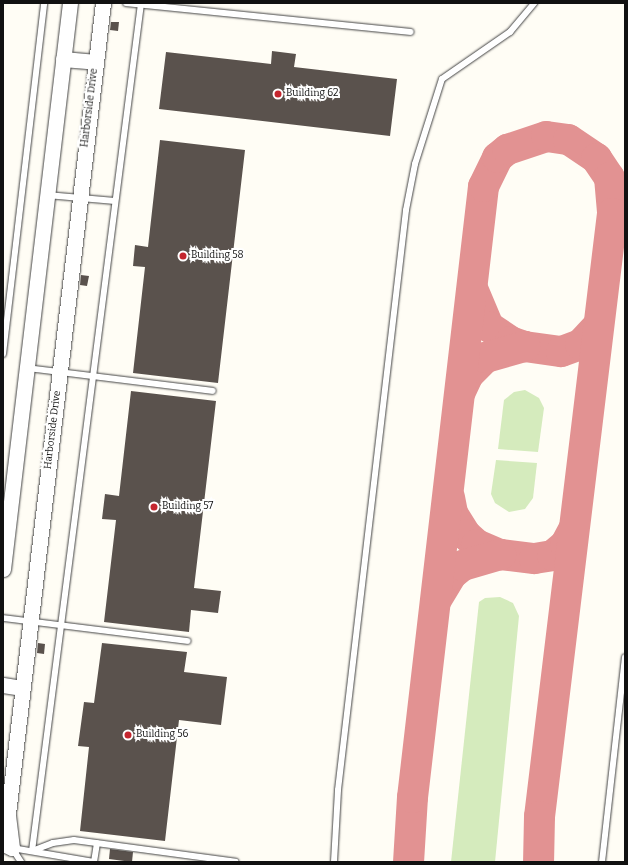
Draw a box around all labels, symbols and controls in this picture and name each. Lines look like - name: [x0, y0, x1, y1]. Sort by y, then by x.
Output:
- street label: Harborside Drive: [79, 68, 101, 148]
- place label: Building 62: [286, 88, 338, 100]
- marker: Building 62: [273, 89, 283, 99]
- place label: Building 58: [191, 250, 244, 262]
- marker: Building 58: [178, 251, 188, 261]
- street label: Harborside Drive: [42, 390, 64, 470]
- place label: Building 57: [162, 501, 213, 513]
- marker: Building 57: [149, 502, 159, 512]
- place label: Building 56: [136, 729, 188, 741]
- marker: Building 56: [123, 730, 133, 740]

